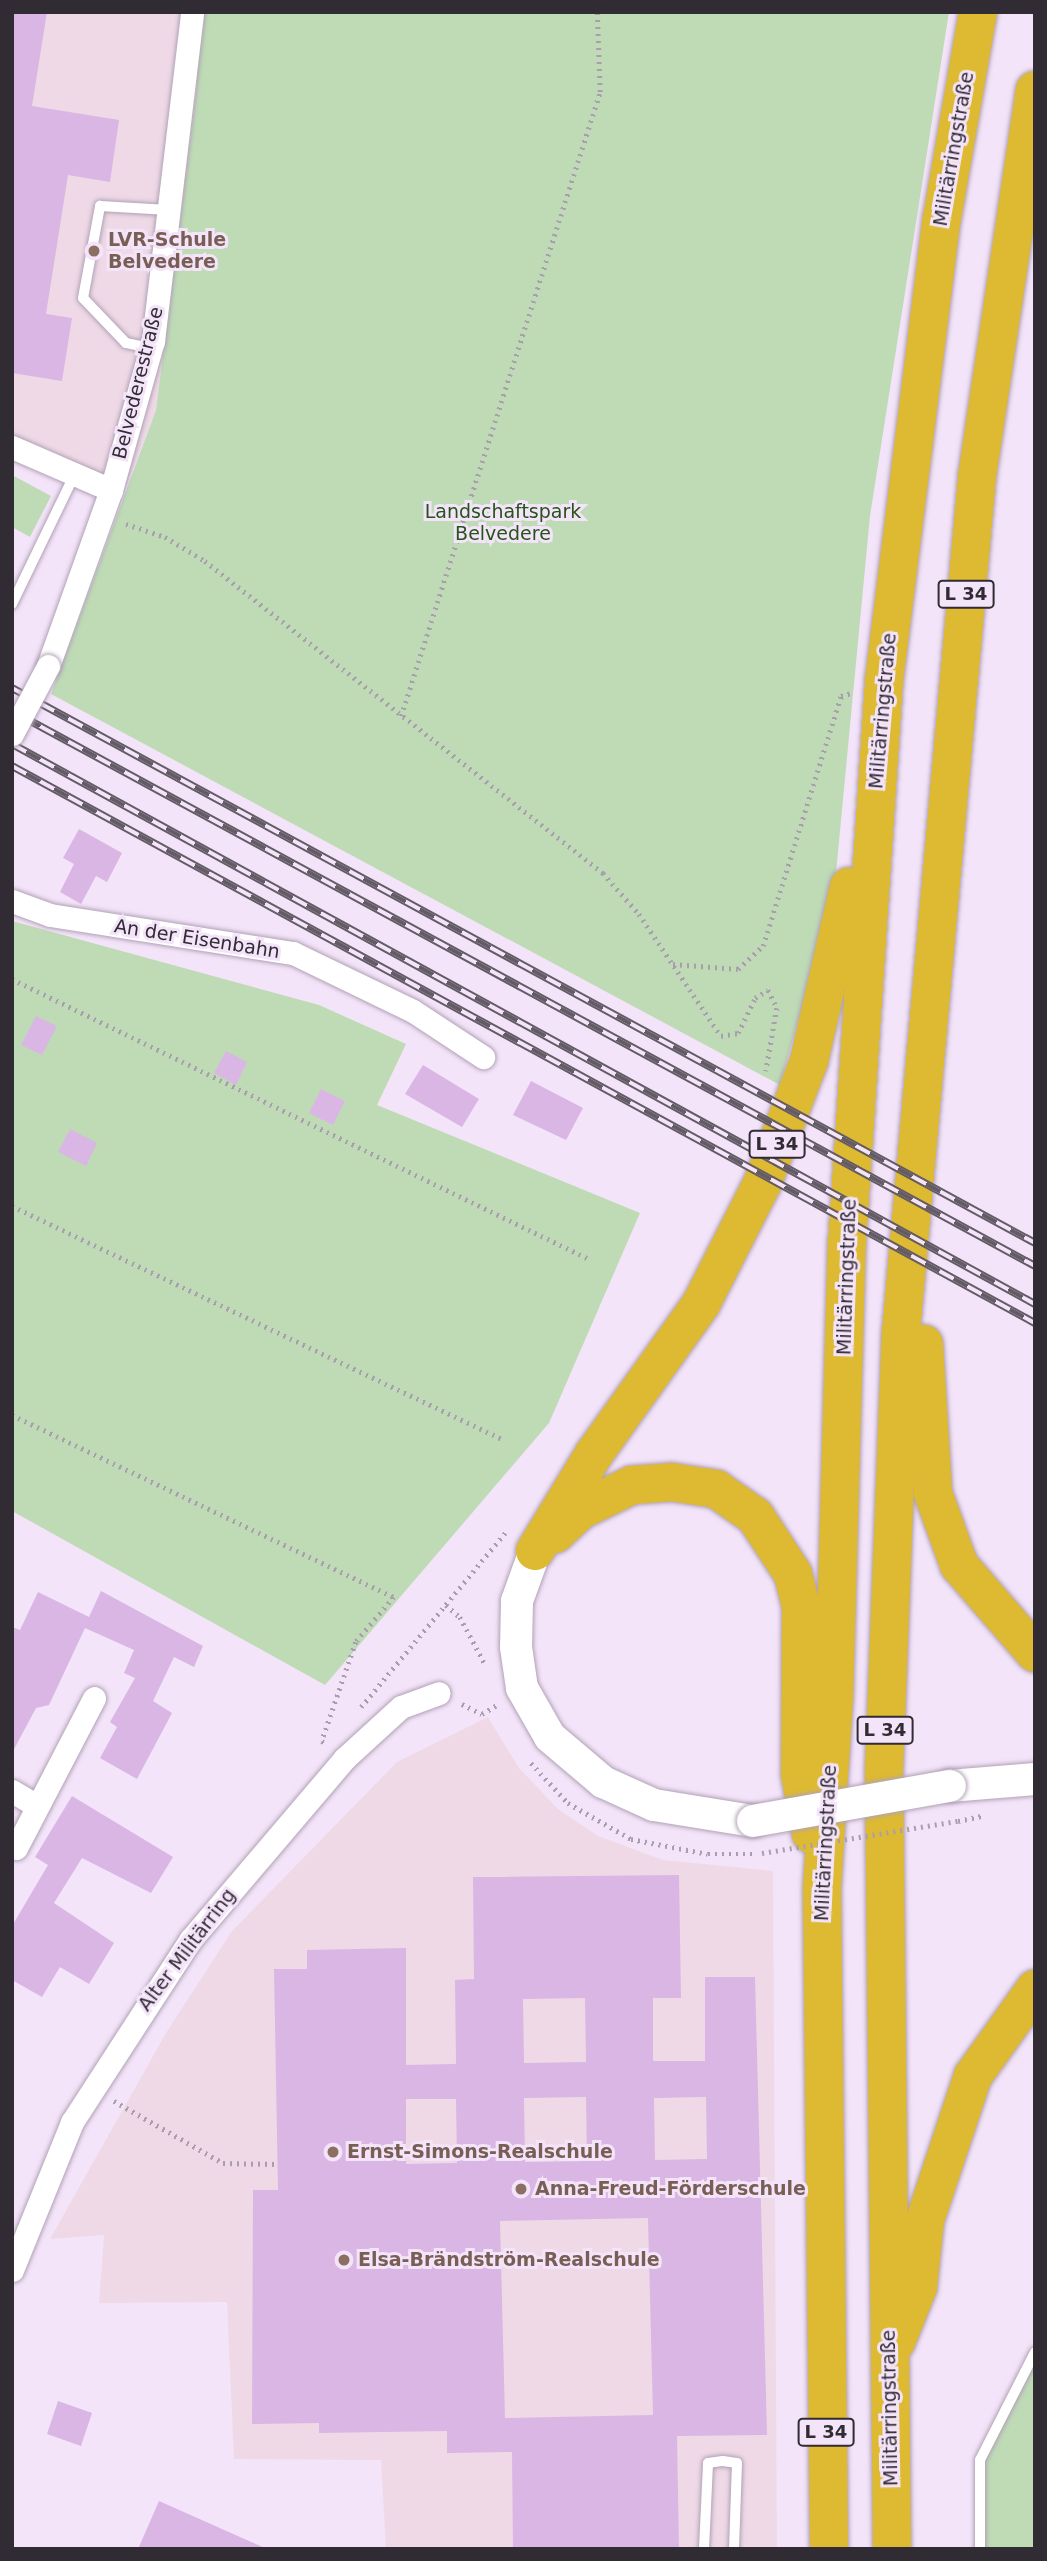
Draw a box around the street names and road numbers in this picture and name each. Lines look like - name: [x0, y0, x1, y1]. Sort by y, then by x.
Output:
- street label: Militärringstraße: [929, 70, 979, 228]
- street label: Belvederestraße: [108, 304, 168, 462]
- road number: L 34: [936, 580, 996, 608]
- street label: Militärringstraße: [865, 632, 901, 790]
- street label: An der Eisenbahn: [113, 915, 281, 963]
- road number: L 34: [747, 1129, 807, 1158]
- street label: Militärringstraße: [833, 1198, 861, 1356]
- road number: L 34: [855, 1716, 915, 1744]
- street label: Militärringstraße: [811, 1764, 841, 1922]
- street label: Alter Militärring: [134, 1884, 240, 2016]
- street label: Militärringstraße: [877, 2330, 903, 2486]
- road number: L 34: [796, 2418, 856, 2446]

